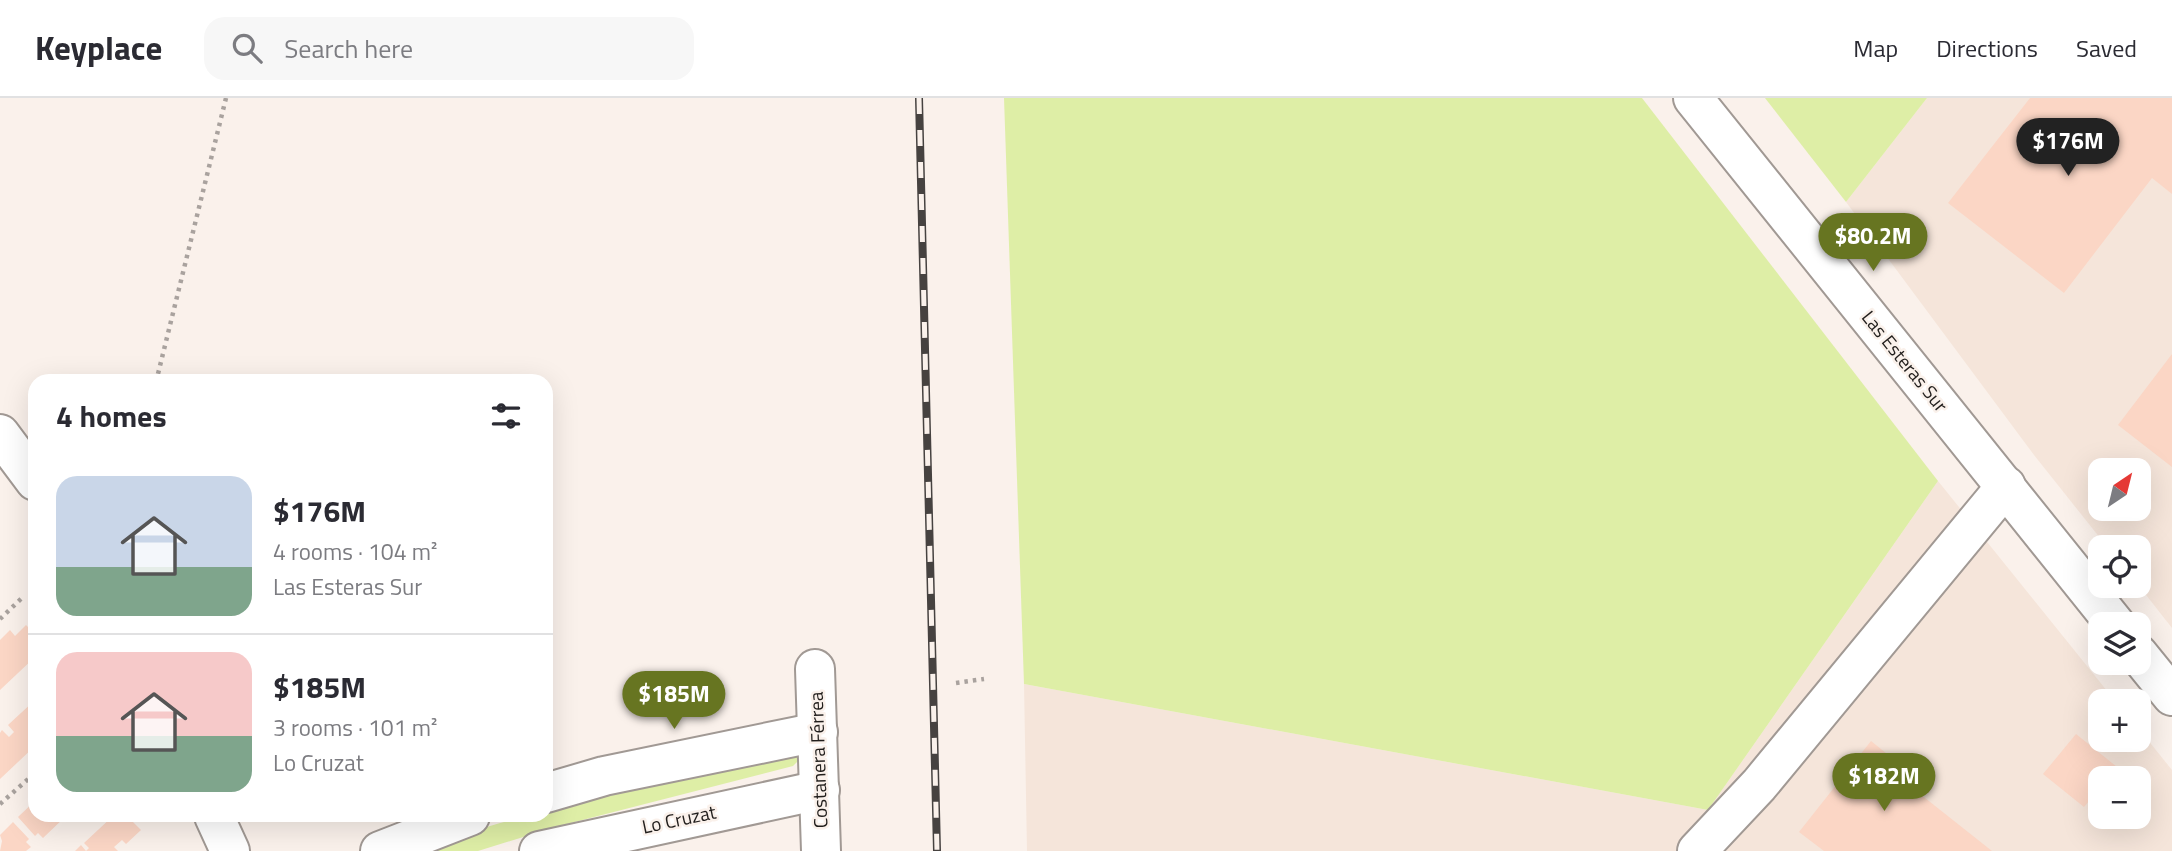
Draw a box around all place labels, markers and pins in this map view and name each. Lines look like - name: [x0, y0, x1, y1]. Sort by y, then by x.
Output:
- pin: $176M: [2019, 118, 2117, 178]
- pin: $80.2M: [1816, 214, 1930, 273]
- pin: $185M: [625, 672, 723, 731]
- pin: $182M: [1835, 754, 1933, 813]

